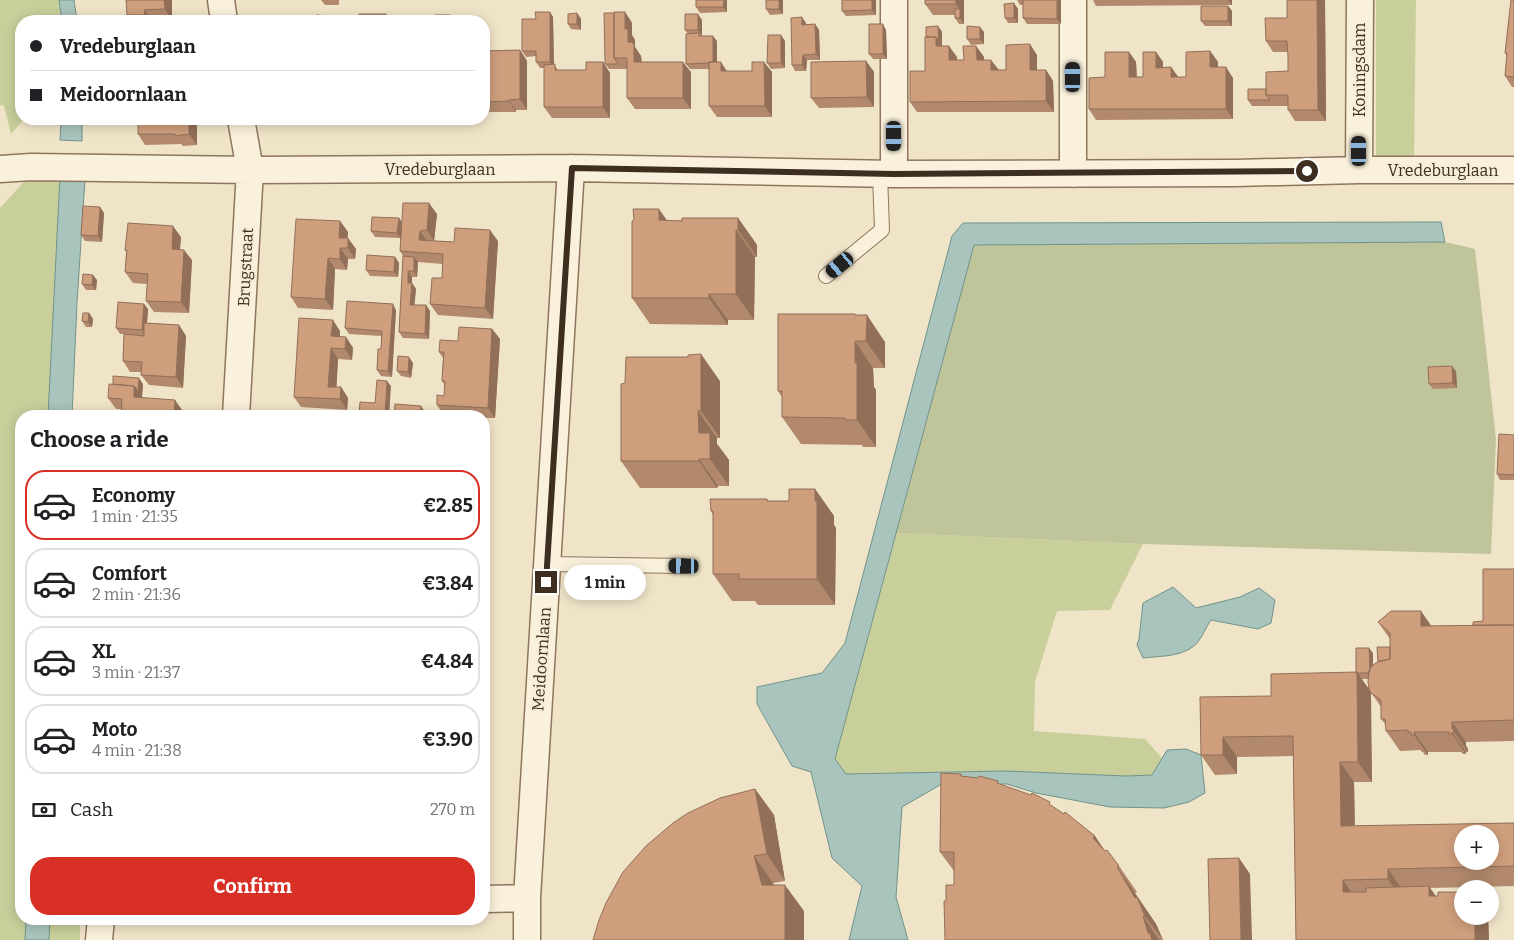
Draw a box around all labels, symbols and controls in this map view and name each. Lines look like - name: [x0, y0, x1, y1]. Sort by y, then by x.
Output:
- street label: Koningsdam: [1350, 23, 1369, 117]
- text: Vredeburglaan: [60, 35, 196, 58]
- car: [1065, 62, 1080, 92]
- text: Meidoornlaan: [60, 83, 187, 106]
- car: [886, 121, 901, 151]
- car: [1351, 136, 1366, 166]
- street label: Vredeburglaan: [385, 160, 495, 179]
- route start: [1296, 160, 1318, 182]
- street label: Vredeburglaan: [1388, 161, 1498, 180]
- street label: Brugstraat: [234, 227, 257, 307]
- car: [823, 250, 856, 280]
- text: Choose a ride: [30, 426, 169, 453]
- icon: car: [32, 483, 77, 528]
- text: Economy: [92, 484, 175, 507]
- text: €2.85: [423, 494, 473, 517]
- text: 1 min · 21:35: [92, 507, 178, 526]
- car: [668, 558, 699, 574]
- icon: car: [32, 561, 77, 606]
- text: Comfort: [92, 562, 167, 585]
- callout: 1 min: [564, 564, 646, 600]
- route end: [535, 571, 557, 593]
- text: €3.84: [422, 572, 473, 595]
- text: 1 min: [585, 573, 625, 592]
- text: 2 min · 21:36: [92, 585, 181, 604]
- street label: Meidoornlaan: [528, 606, 555, 712]
- icon: car: [32, 639, 77, 684]
- text: XL: [92, 640, 116, 663]
- text: €4.84: [421, 650, 473, 673]
- text: 3 min · 21:37: [92, 663, 180, 682]
- icon: car: [32, 717, 77, 762]
- text: Moto: [92, 718, 138, 741]
- text: €3.90: [422, 728, 473, 751]
- text: 4 min · 21:38: [92, 741, 182, 760]
- icon: cash: [30, 796, 58, 824]
- text: Cash: [70, 798, 113, 821]
- text: 270 m: [430, 800, 475, 819]
- map controls: [1454, 825, 1499, 925]
- button: +: [1454, 825, 1499, 870]
- button: Confirm: [30, 857, 475, 915]
- button: −: [1454, 880, 1499, 925]

